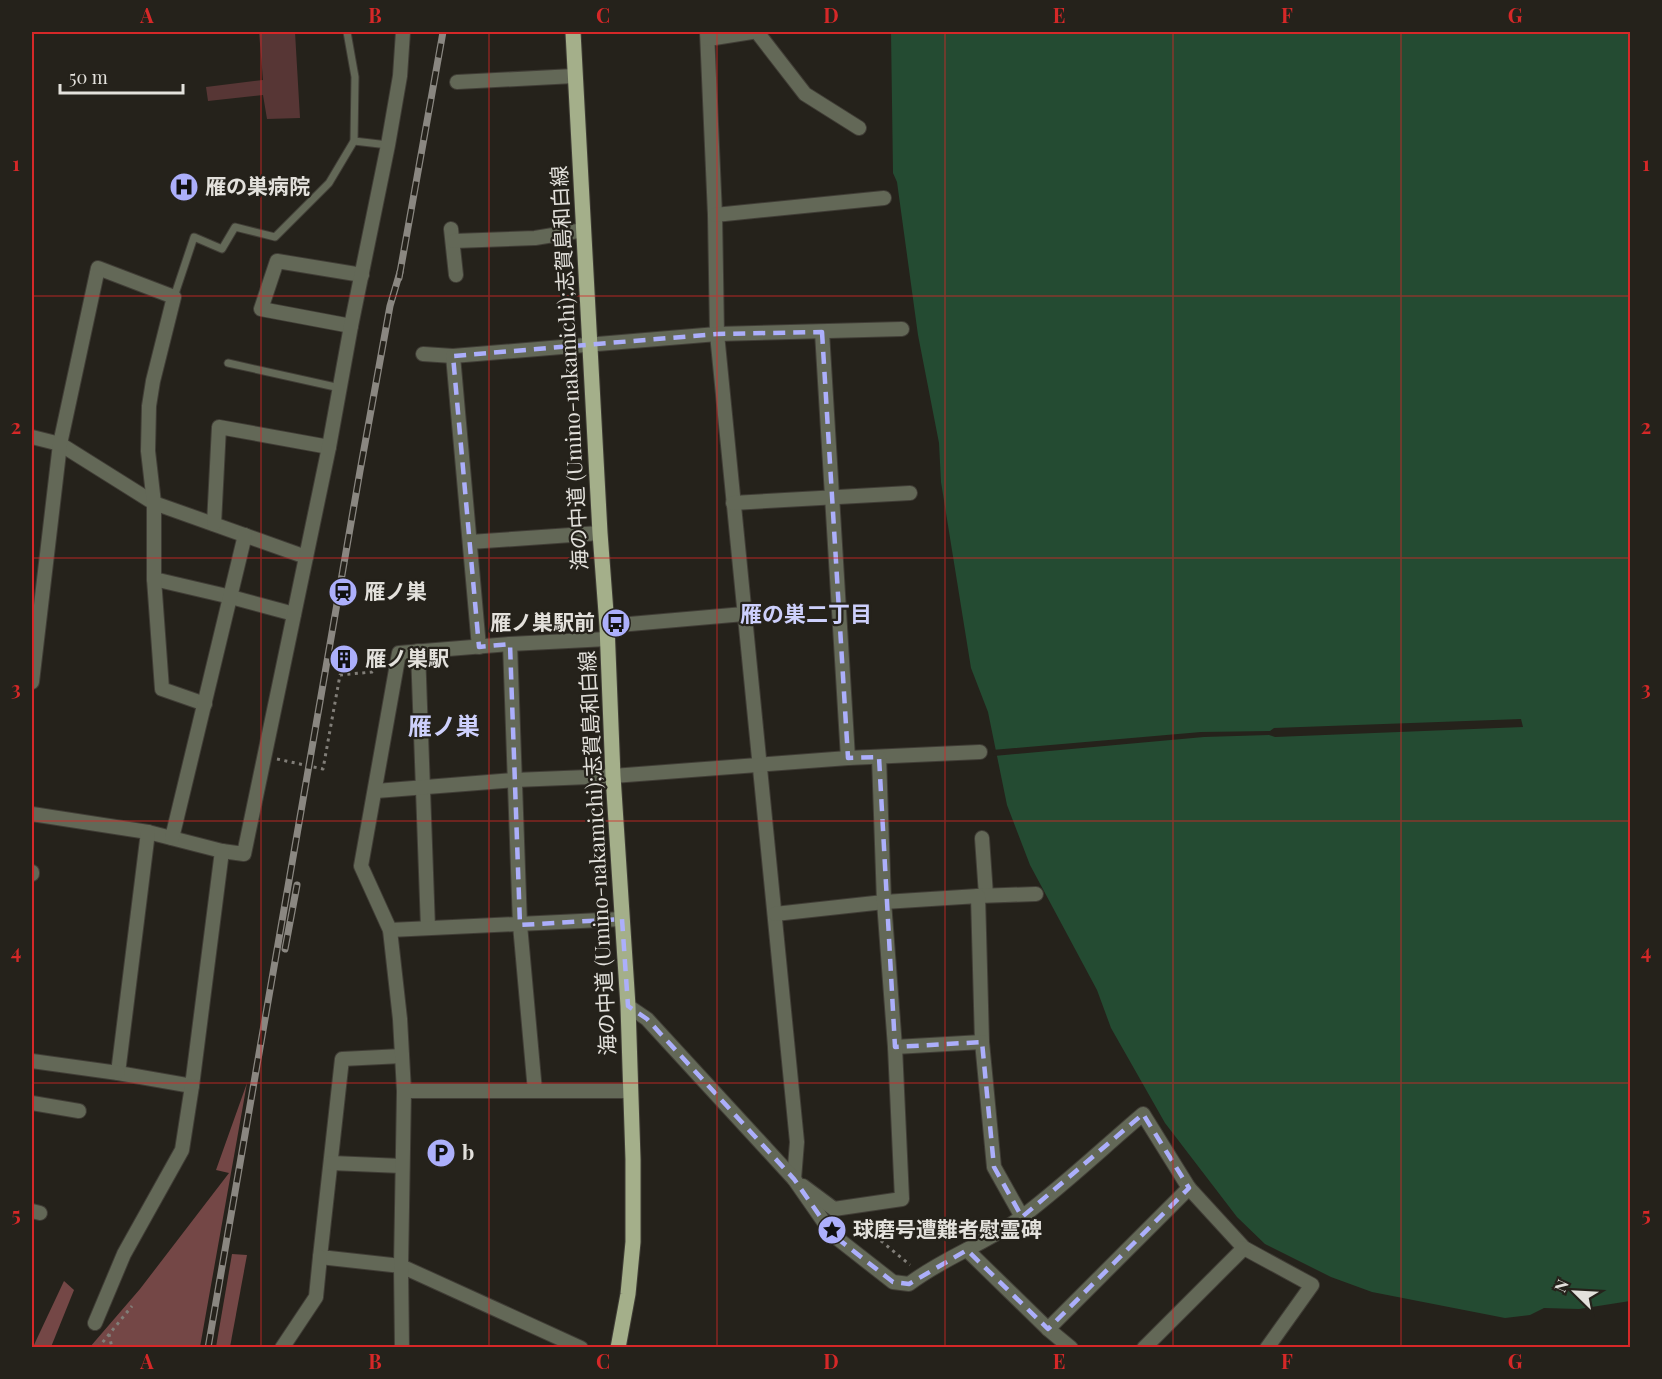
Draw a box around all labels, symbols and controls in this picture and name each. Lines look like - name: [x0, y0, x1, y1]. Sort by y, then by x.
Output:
- text: A: [139, 1, 154, 28]
- text: B: [368, 1, 382, 28]
- text: C: [596, 1, 610, 28]
- text: D: [823, 1, 839, 28]
- text: E: [1053, 1, 1065, 28]
- text: F: [1281, 1, 1293, 28]
- text: G: [1508, 1, 1523, 28]
- scale bar: [60, 57, 183, 95]
- text: 50 m: [69, 65, 108, 89]
- text: 1: [12, 149, 20, 176]
- text: 1: [1642, 149, 1650, 176]
- street label: 海の中道 (Umino-nakamichi);志賀島和白線: [543, 165, 593, 571]
- hospital icon: 雁の巣病院: [168, 171, 200, 203]
- place label: 雁の巣病院: [205, 171, 310, 199]
- text: 2: [11, 412, 21, 439]
- text: 2: [1641, 412, 1651, 439]
- station icon: 雁ノ巣: [327, 576, 359, 608]
- place label: 雁ノ巣: [364, 576, 427, 604]
- district label: 雁の巣二丁目: [740, 598, 872, 628]
- place label: 雁ノ巣駅前: [490, 607, 595, 635]
- bus stop icon: 雁ノ巣駅前: [600, 607, 632, 639]
- building icon: 雁ノ巣駅: [328, 643, 360, 675]
- place label: 雁ノ巣駅: [365, 643, 449, 671]
- street label: 海の中道 (Umino-nakamichi);志賀島和白線: [571, 650, 621, 1056]
- text: 3: [11, 674, 21, 701]
- text: 3: [1641, 674, 1651, 701]
- district label: 雁ノ巣: [408, 709, 480, 741]
- text: 4: [11, 937, 21, 964]
- text: 4: [1641, 937, 1651, 964]
- parking icon: b: [425, 1137, 457, 1169]
- place label: b: [462, 1137, 474, 1165]
- text: 5: [11, 1200, 21, 1227]
- text: 5: [1641, 1200, 1651, 1227]
- place icon: 球磨号遭難者慰霊碑: [816, 1214, 848, 1246]
- place label: 球磨号遭難者慰霊碑: [853, 1214, 1042, 1242]
- north arrow: [1545, 1262, 1605, 1322]
- text: N: [1549, 1276, 1573, 1295]
- text: A: [139, 1347, 154, 1374]
- text: B: [368, 1347, 382, 1374]
- text: C: [596, 1347, 610, 1374]
- text: D: [823, 1347, 839, 1374]
- text: E: [1053, 1347, 1065, 1374]
- text: F: [1281, 1347, 1293, 1374]
- text: G: [1508, 1347, 1523, 1374]

